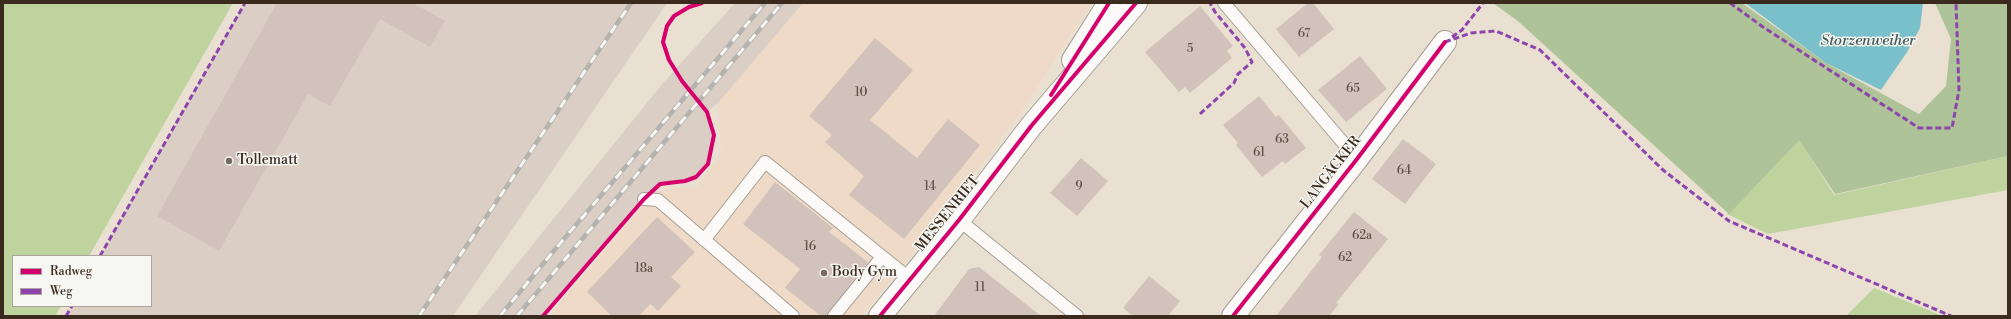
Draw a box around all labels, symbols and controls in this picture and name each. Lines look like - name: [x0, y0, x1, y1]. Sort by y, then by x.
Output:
- house number: 67: [1298, 27, 1310, 41]
- water label: Storzenweiher: [1821, 32, 1915, 50]
- house number: 5: [1187, 42, 1193, 56]
- house number: 65: [1346, 82, 1360, 96]
- house number: 10: [855, 86, 867, 100]
- house number: 63: [1275, 133, 1289, 147]
- street label: LANGÄCKER: [1297, 133, 1365, 213]
- house number: 61: [1253, 146, 1265, 160]
- place label: Tollematt: [237, 153, 298, 169]
- marker: Tollematt: [224, 156, 234, 166]
- house number: 64: [1397, 164, 1411, 178]
- street label: MESSENRIET: [912, 173, 984, 255]
- house number: 14: [924, 180, 936, 194]
- house number: 9: [1075, 180, 1083, 194]
- house number: 62a: [1352, 229, 1372, 243]
- house number: 16: [804, 240, 816, 254]
- house number: 62: [1338, 251, 1352, 265]
- legend: [12, 255, 152, 307]
- house number: 18a: [635, 262, 653, 276]
- text: Radweg: [50, 264, 92, 279]
- place label: Body Gym: [832, 265, 897, 281]
- marker: Body Gym: [819, 268, 829, 278]
- house number: 11: [975, 281, 985, 295]
- text: Weg: [50, 284, 72, 299]

